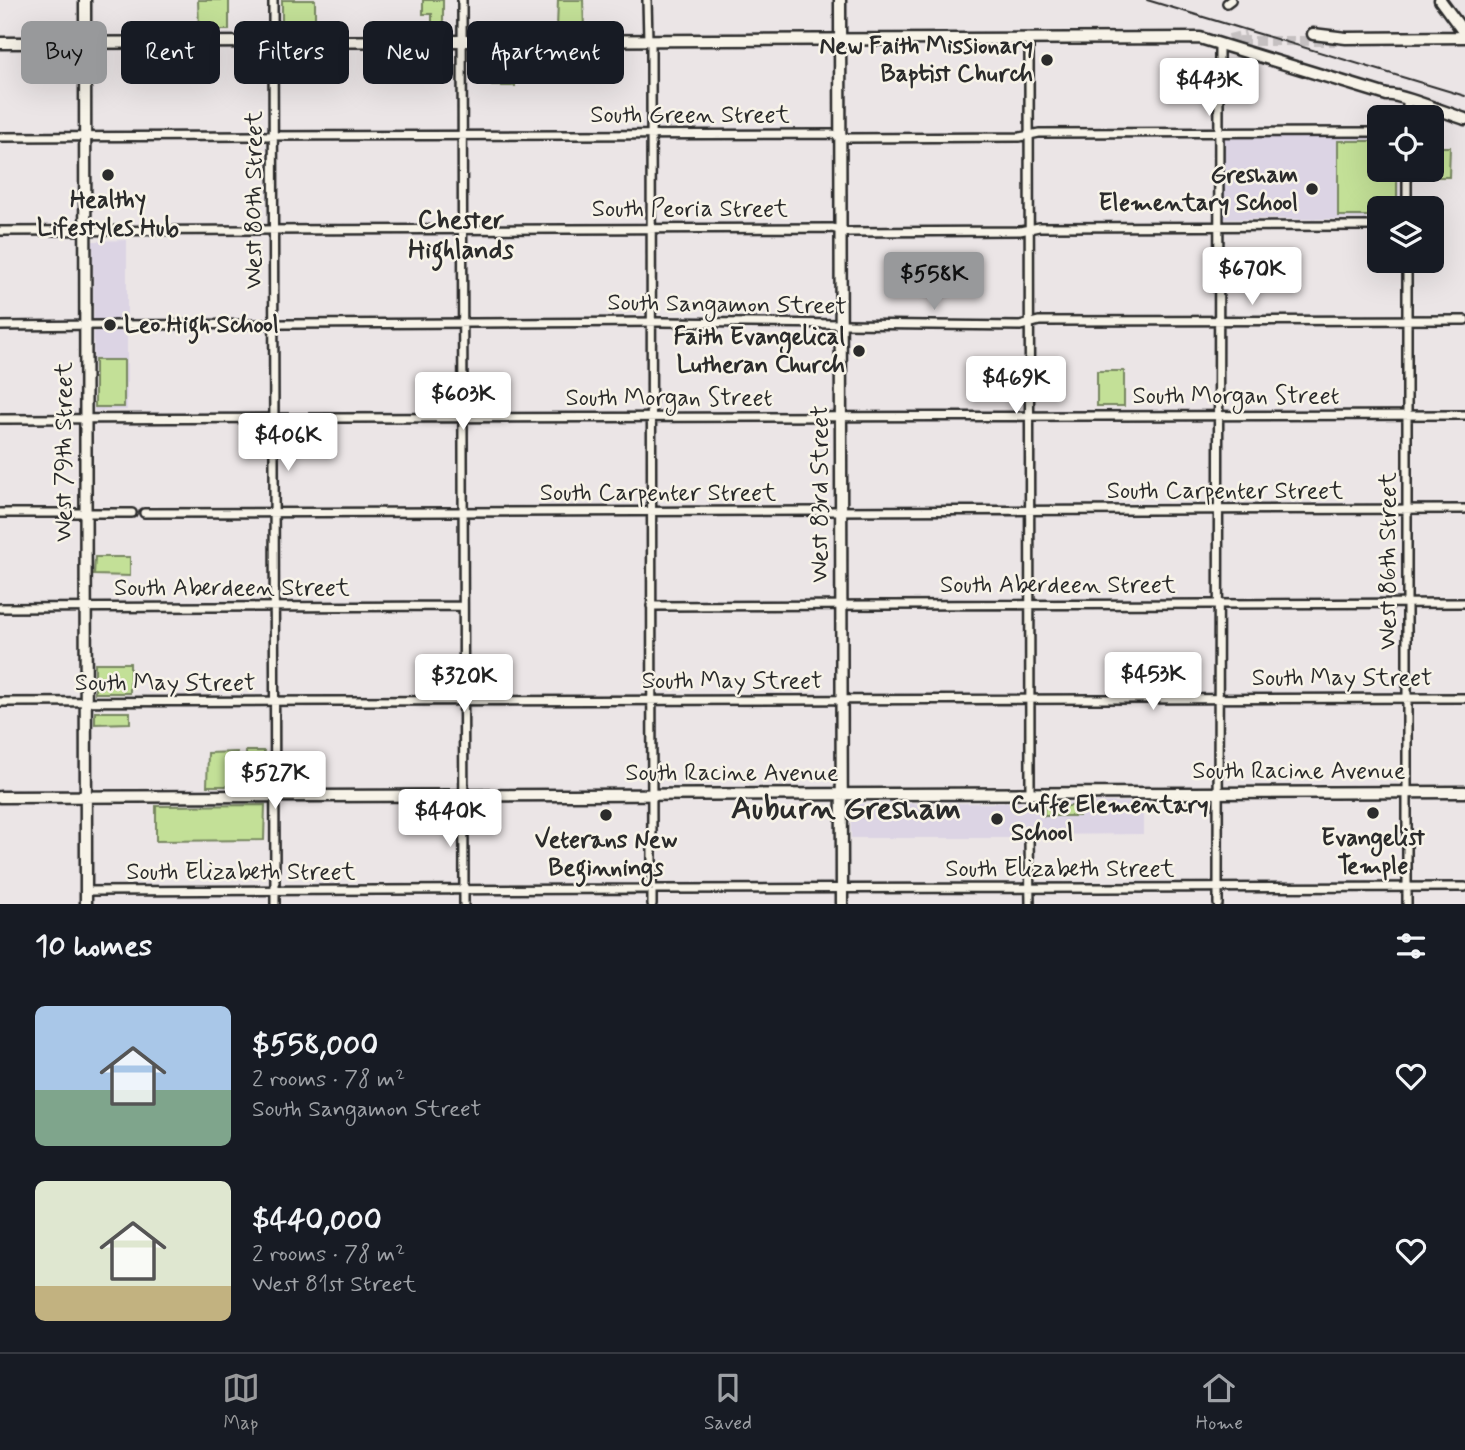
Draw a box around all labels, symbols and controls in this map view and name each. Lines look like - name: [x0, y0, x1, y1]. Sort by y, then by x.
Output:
- chip: Buy: [21, 21, 107, 84]
- chip: Rent: [121, 21, 220, 84]
- chip: Filters: [234, 21, 349, 84]
- chip: New: [363, 21, 453, 84]
- chip: Apartment: [467, 21, 624, 84]
- place label: New Faith Missionary Baptist Church: [820, 31, 1033, 90]
- marker: New Faith Missionary Baptist Church: [1039, 52, 1055, 68]
- pin: $443K: [1160, 58, 1258, 118]
- text: $443K: [1176, 66, 1242, 96]
- street label: South Green Street: [590, 100, 790, 131]
- map controls: [1367, 105, 1444, 273]
- button: locate: [1367, 105, 1444, 182]
- street label: West 80th Street: [239, 111, 270, 289]
- place label: Gresham Elementary School: [1099, 160, 1298, 219]
- marker: Healthy Lifestyles Hub: [100, 167, 116, 183]
- marker: Gresham Elementary School: [1304, 181, 1320, 197]
- place label: Healthy Lifestyles Hub: [37, 185, 179, 244]
- street label: South Peoria Street: [592, 194, 788, 225]
- button: layers: [1367, 196, 1444, 273]
- district label: Chester Highlands: [408, 204, 514, 271]
- pin: $670K: [1203, 247, 1301, 307]
- pin: $558K: [885, 252, 983, 312]
- text: $670K: [1219, 255, 1285, 285]
- text: $558K: [900, 260, 968, 290]
- street label: South Sangamon Street: [607, 287, 847, 325]
- place label: Leo High School: [124, 310, 279, 344]
- marker: Leo High School: [102, 317, 118, 333]
- place label: Faith Evangelical Lutheran Church: [673, 322, 845, 381]
- marker: Faith Evangelical Lutheran Church: [851, 343, 867, 359]
- pin: $469K: [967, 356, 1065, 416]
- street label: West 79th Street: [49, 362, 80, 542]
- text: $469K: [982, 364, 1050, 394]
- pin: $603K: [414, 372, 512, 432]
- text: $603K: [431, 380, 495, 410]
- street label: South Morgan Street: [1133, 381, 1340, 414]
- street label: South Morgan Street: [566, 383, 773, 416]
- street label: West 83rd Street: [805, 405, 836, 583]
- pin: $406K: [239, 414, 337, 473]
- text: $406K: [254, 421, 322, 451]
- street label: West 86th Street: [1373, 472, 1404, 650]
- street label: South Carpenter Street: [1107, 476, 1343, 507]
- street label: South Carpenter Street: [540, 478, 776, 509]
- street label: South Aberdeen Street: [940, 570, 1176, 601]
- street label: South Aberdeen Street: [114, 573, 350, 604]
- pin: $453K: [1104, 652, 1202, 712]
- pin: $320K: [415, 654, 513, 714]
- text: $453K: [1121, 660, 1185, 690]
- text: $320K: [431, 662, 497, 692]
- street label: South May Street: [1252, 663, 1432, 694]
- street label: South May Street: [642, 666, 822, 697]
- street label: South May Street: [75, 668, 255, 699]
- pin: $527K: [226, 752, 324, 811]
- street label: South Racine Avenue: [1192, 756, 1406, 787]
- street label: South Racine Avenue: [625, 758, 839, 789]
- text: $527K: [241, 759, 309, 789]
- district label: Auburn Gresham: [731, 788, 961, 830]
- pin: $440K: [401, 790, 499, 849]
- place label: Cuffe Elementary School: [1011, 790, 1208, 849]
- text: $440K: [415, 797, 485, 827]
- marker: Evangelist Temple: [1365, 805, 1381, 821]
- marker: Veterans New Beginnings: [598, 807, 614, 823]
- marker: Cuffe Elementary School: [989, 811, 1005, 827]
- place label: Evangelist Temple: [1321, 823, 1425, 882]
- place label: Veterans New Beginnings: [535, 825, 678, 887]
- street label: South Elizabeth Street: [945, 854, 1175, 885]
- street label: South Elizabeth Street: [126, 857, 356, 888]
- text: 10 homes: [35, 927, 152, 966]
- icon: filters: [1392, 927, 1430, 965]
- text: $558,000: [252, 1026, 378, 1065]
- icon: home: [91, 1034, 175, 1118]
- icon: heart: [1392, 1057, 1430, 1095]
- text: 2 rooms · 78 m²: [252, 1065, 405, 1095]
- text: South Sangamon Street: [252, 1095, 481, 1125]
- text: $440,000: [252, 1201, 382, 1240]
- icon: home: [91, 1209, 175, 1293]
- icon: heart: [1392, 1232, 1430, 1270]
- text: 2 rooms · 78 m²: [252, 1240, 405, 1270]
- text: West 81st Street: [252, 1270, 416, 1300]
- tab: Map: [222, 1369, 260, 1436]
- tab: Saved: [704, 1369, 752, 1436]
- tab: Home: [1196, 1369, 1243, 1436]

